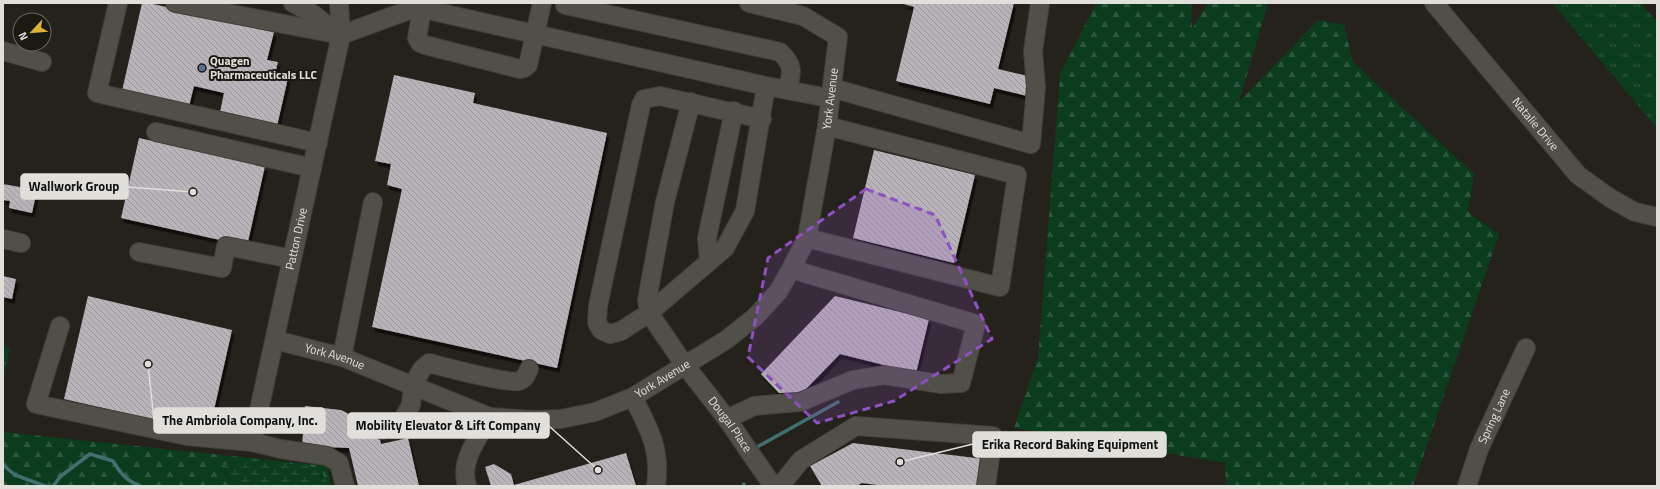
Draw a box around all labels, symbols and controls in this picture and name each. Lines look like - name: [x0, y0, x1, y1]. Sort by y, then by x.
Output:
- north arrow: [12, 12, 52, 52]
- text: N: [14, 29, 32, 43]
- place label: Quagen Pharmaceuticals LLC: [210, 51, 317, 84]
- marker: Quagen Pharmaceuticals LLC: [197, 63, 207, 73]
- street label: York Avenue: [817, 67, 843, 131]
- street label: Natalie Drive: [1508, 93, 1564, 155]
- callout: Wallwork Group: [21, 174, 128, 199]
- text: Wallwork Group: [29, 176, 119, 196]
- street label: Patton Drive: [280, 206, 312, 272]
- street label: York Avenue: [303, 338, 368, 374]
- street label: York Avenue: [631, 354, 694, 403]
- street label: Spring Lane: [1473, 385, 1515, 447]
- street label: Dougal Place: [704, 392, 757, 456]
- callout: The Ambriola Company, Inc.: [154, 408, 325, 433]
- text: The Ambriola Company, Inc.: [162, 410, 318, 430]
- callout: Mobility Elevator & Lift Company: [348, 413, 549, 438]
- text: Mobility Elevator & Lift Company: [356, 415, 541, 435]
- callout: Erika Record Baking Equipment: [973, 432, 1166, 457]
- text: Erika Record Baking Equipment: [982, 434, 1159, 454]

